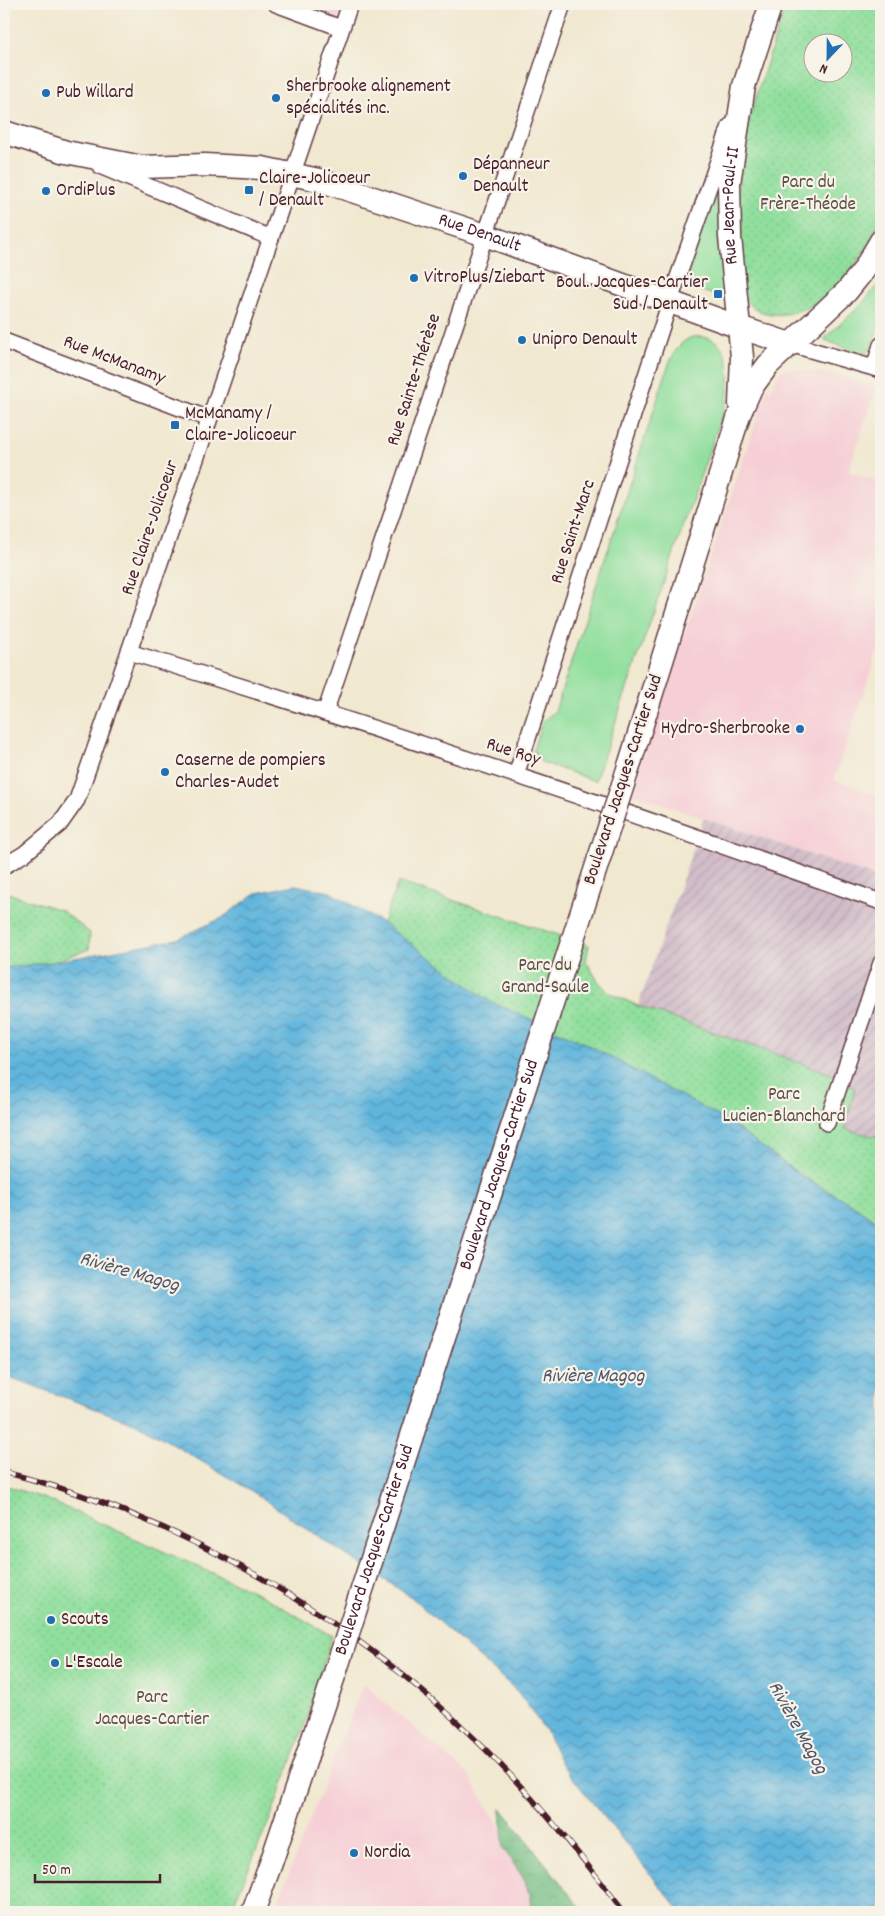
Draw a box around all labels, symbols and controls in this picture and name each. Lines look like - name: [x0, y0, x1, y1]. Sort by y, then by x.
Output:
- north arrow: [802, 32, 852, 82]
- text: N: [817, 58, 831, 79]
- place label: Sherbrooke alignement spécialités inc.: [286, 74, 451, 123]
- place label: Pub Willard: [56, 80, 134, 107]
- marker: Pub Willard: [40, 87, 52, 99]
- marker: Sherbrooke alignement spécialités inc.: [270, 92, 282, 104]
- street label: Rue Jean-Paul-II: [715, 145, 748, 266]
- place label: Dépanneur Denault: [473, 152, 550, 201]
- place label: Claire-Jolicoeur / Denault: [259, 166, 370, 215]
- marker: Dépanneur Denault: [457, 170, 469, 182]
- park label: Parc du Frère-Théode: [760, 170, 856, 219]
- place label: OrdiPlus: [56, 178, 116, 205]
- marker: Claire-Jolicoeur / Denault: [243, 184, 255, 196]
- marker: OrdiPlus: [40, 185, 52, 197]
- street label: Rue Denault: [434, 207, 524, 260]
- place label: VitroPlus/Ziebart: [424, 265, 545, 292]
- place label: Boul. Jacques-Cartier Sud / Denault: [556, 270, 708, 319]
- marker: VitroPlus/Ziebart: [408, 272, 420, 284]
- marker: Boul. Jacques-Cartier Sud / Denault: [712, 288, 724, 300]
- street label: Rue Sainte-Thérèse: [381, 310, 449, 450]
- place label: Unipro Denault: [532, 327, 638, 354]
- street label: Rue McManamy: [59, 329, 169, 393]
- marker: Unipro Denault: [516, 334, 528, 346]
- place label: McManamy / Claire-Jolicoeur: [185, 401, 296, 450]
- marker: McManamy / Claire-Jolicoeur: [169, 419, 181, 431]
- street label: Rue Claire-Jolicoeur: [115, 457, 187, 599]
- street label: Rue Saint-Marc: [544, 476, 604, 588]
- street label: Boulevard Jacques-Cartier Sud: [577, 671, 671, 889]
- place label: Hydro-Sherbrooke: [661, 716, 790, 743]
- marker: Hydro-Sherbrooke: [794, 723, 806, 735]
- street label: Rue Roy: [482, 732, 544, 775]
- place label: Caserne de pompiers Charles-Audet: [175, 748, 326, 797]
- marker: Caserne de pompiers Charles-Audet: [159, 766, 171, 778]
- park label: Parc du Grand-Saule: [501, 953, 589, 1002]
- street label: Boulevard Jacques-Cartier Sud: [453, 1056, 546, 1274]
- park label: Parc Lucien-Blanchard: [722, 1082, 846, 1131]
- water label: Rivière Magog: [76, 1245, 183, 1301]
- water label: Rivière Magog: [542, 1363, 645, 1391]
- street label: Boulevard Jacques-Cartier Sud: [328, 1441, 422, 1659]
- place label: Scouts: [61, 1607, 109, 1634]
- marker: Scouts: [45, 1614, 57, 1626]
- place label: L'Escale: [65, 1650, 123, 1677]
- marker: L'Escale: [49, 1657, 61, 1669]
- water label: Rivière Magog: [760, 1676, 835, 1781]
- park label: Parc Jacques-Cartier: [95, 1685, 209, 1734]
- place label: Nordia: [364, 1840, 411, 1867]
- marker: Nordia: [348, 1847, 360, 1859]
- scale bar: [35, 1851, 160, 1883]
- text: 50 m: [42, 1860, 71, 1882]

